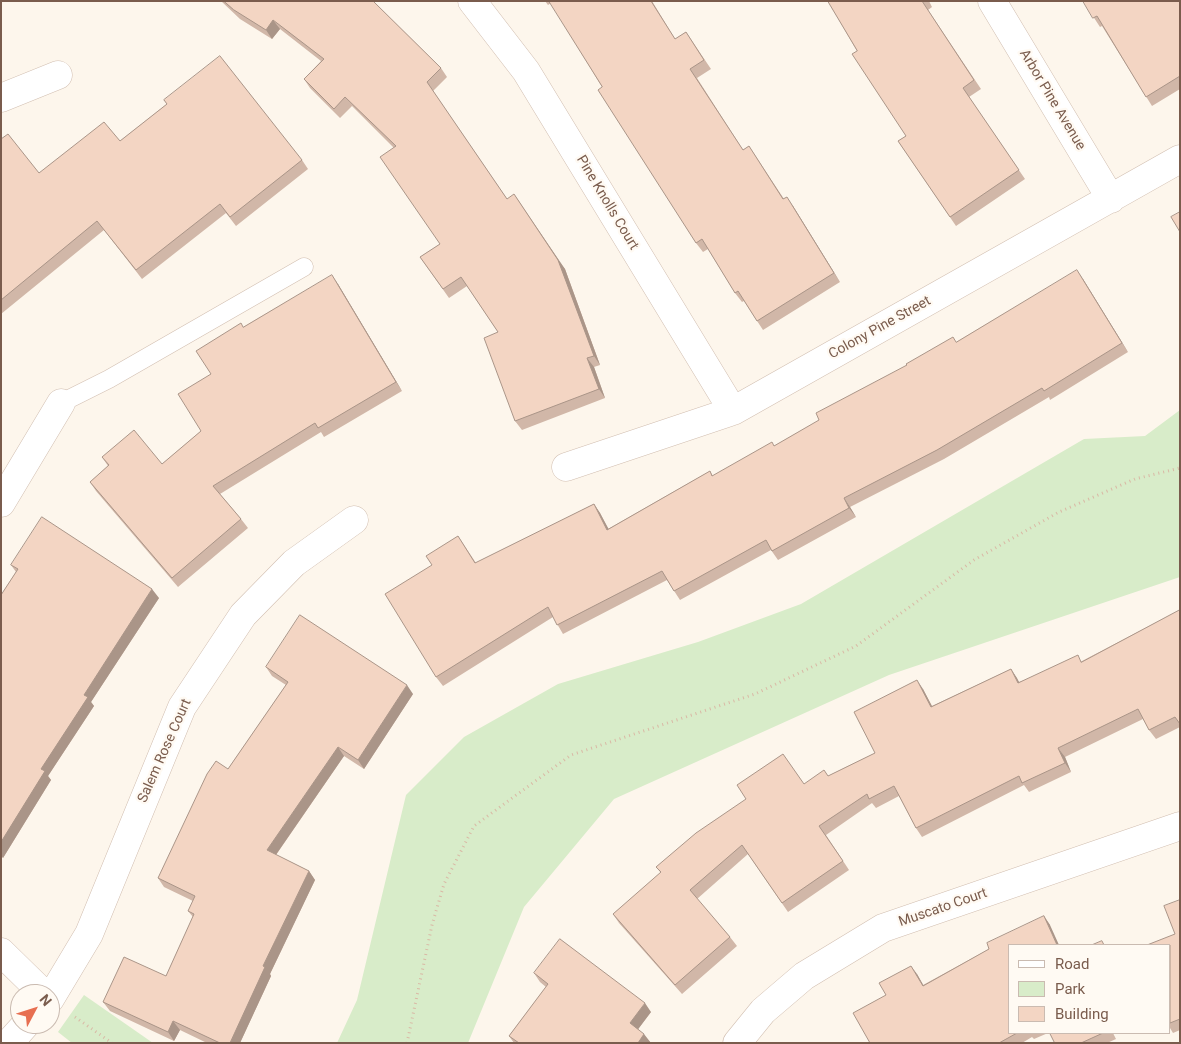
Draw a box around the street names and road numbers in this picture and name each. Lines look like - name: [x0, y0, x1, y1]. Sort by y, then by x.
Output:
- street label: Arbor Pine Avenue: [1015, 47, 1089, 153]
- street label: Pine Knolls Court: [572, 153, 642, 253]
- street label: Colony Pine Street: [826, 293, 934, 363]
- street label: Salem Rose Court: [135, 697, 195, 805]
- street label: Muscato Court: [897, 885, 989, 931]

